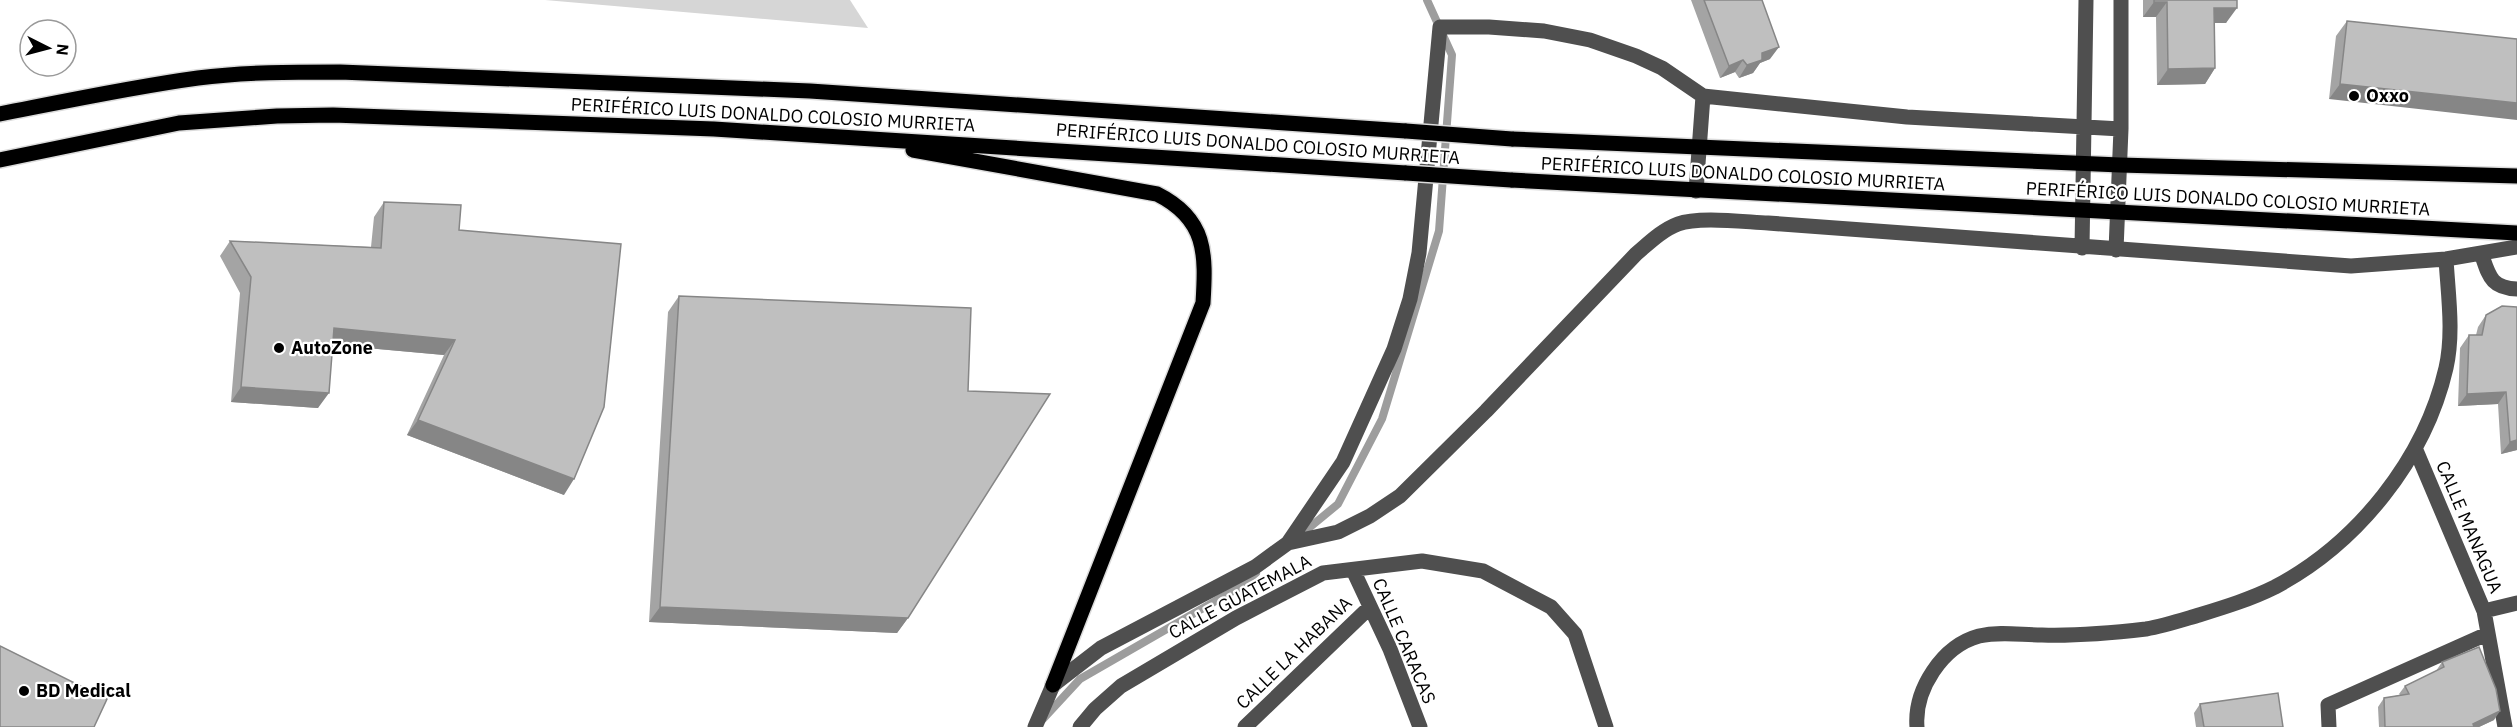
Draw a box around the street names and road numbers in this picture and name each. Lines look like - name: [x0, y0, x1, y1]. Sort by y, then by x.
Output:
- street label: PERIFÉRICO LUIS DONALDO COLOSIO MURRIETA: [570, 92, 976, 137]
- street label: PERIFÉRICO LUIS DONALDO COLOSIO MURRIETA: [1055, 118, 1461, 169]
- street label: PERIFÉRICO LUIS DONALDO COLOSIO MURRIETA: [1540, 151, 1946, 196]
- street label: PERIFÉRICO LUIS DONALDO COLOSIO MURRIETA: [2025, 176, 2431, 221]
- street label: CALLE MANAGUA: [2431, 457, 2508, 597]
- street label: CALLE GUATEMALA: [1165, 549, 1315, 644]
- street label: CALLE CARACAS: [1368, 575, 1441, 707]
- street label: CALLE LA HABANA: [1231, 591, 1357, 714]

